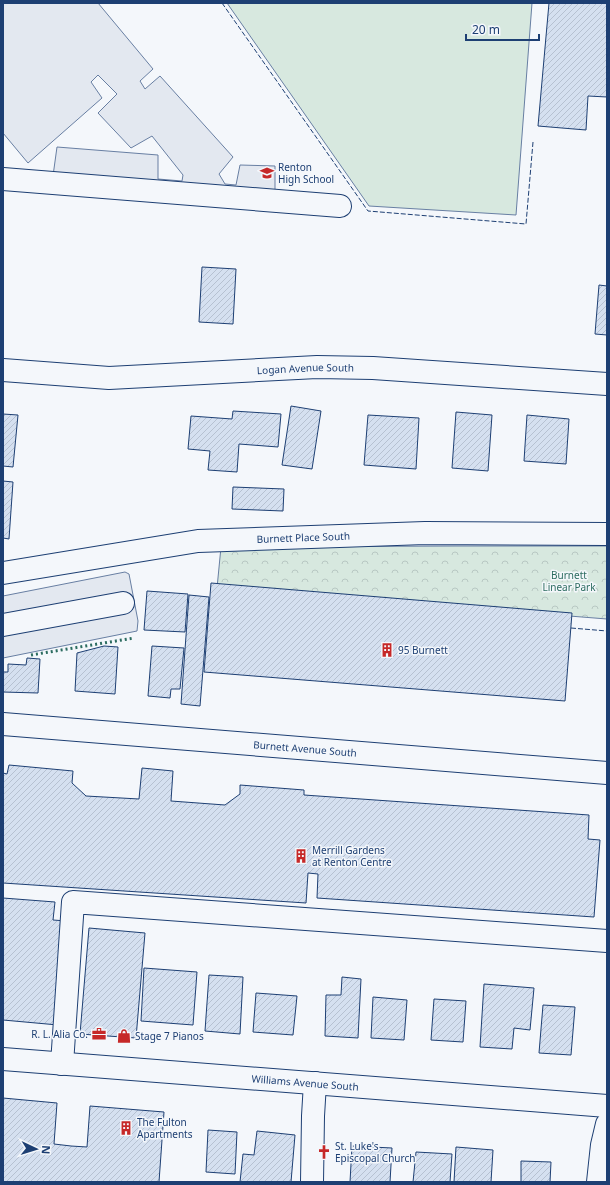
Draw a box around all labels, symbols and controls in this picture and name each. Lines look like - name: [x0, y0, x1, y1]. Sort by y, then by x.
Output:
- scale bar: [466, 16, 539, 42]
- text: 20 m: [472, 21, 500, 38]
- place label: Renton High School: [278, 160, 334, 186]
- school or university icon: Renton High School: [259, 165, 275, 181]
- street label: Logan Avenue South: [257, 360, 354, 377]
- street label: Burnett Place South: [256, 529, 350, 546]
- park label: Burnett Linear Park: [542, 568, 596, 594]
- building icon: 95 Burnett: [379, 642, 395, 658]
- place label: 95 Burnett: [398, 643, 448, 657]
- street label: Burnett Avenue South: [253, 737, 357, 760]
- place label: Merrill Gardens at Renton Centre: [312, 843, 392, 869]
- building icon: Merrill Gardens at Renton Centre: [293, 848, 309, 864]
- office icon: R. L. Alia Co.: [91, 1026, 107, 1042]
- place label: R. L. Alia Co.: [31, 1027, 88, 1041]
- shop icon: Stage 7 Pianos: [116, 1028, 132, 1044]
- place label: Stage 7 Pianos: [135, 1029, 204, 1043]
- street label: Williams Avenue South: [251, 1071, 359, 1094]
- place label: The Fulton Apartments: [137, 1115, 193, 1141]
- building icon: The Fulton Apartments: [118, 1120, 134, 1136]
- north arrow: [16, 1129, 56, 1169]
- place label: St. Luke's Episcopal Church: [335, 1139, 415, 1165]
- church icon: St. Luke's Episcopal Church: [316, 1144, 332, 1160]
- text: N: [39, 1145, 54, 1155]

